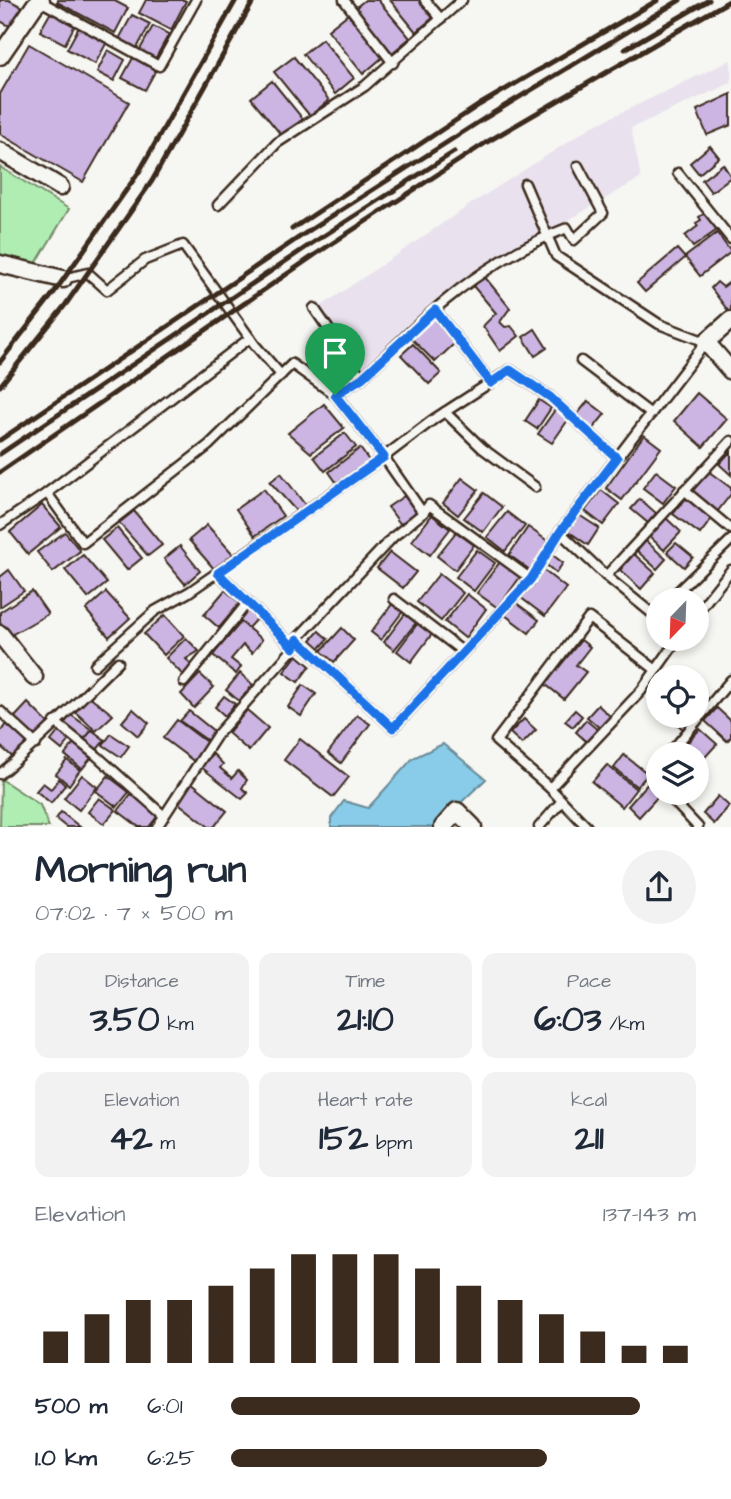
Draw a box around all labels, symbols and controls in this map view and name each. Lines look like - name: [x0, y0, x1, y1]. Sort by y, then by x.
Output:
- pin: [305, 323, 365, 395]
- icon: arrive: [316, 334, 354, 372]
- north arrow: [646, 588, 709, 651]
- map controls: [646, 588, 709, 805]
- button: locate: [646, 665, 709, 728]
- button: layers: [646, 742, 709, 805]
- text: Morning run: [35, 845, 247, 897]
- button: share: [622, 850, 696, 924]
- text: 07:02 · 7 × 500 m: [35, 897, 233, 929]
- text: Distance: [105, 968, 179, 995]
- text: Time: [346, 968, 385, 995]
- text: Pace: [567, 968, 611, 995]
- text: 3.50: [90, 995, 160, 1044]
- text: 21:10: [337, 995, 394, 1044]
- text: 6:03: [534, 995, 602, 1044]
- text: km: [160, 1011, 194, 1038]
- text: /km: [602, 1011, 644, 1038]
- text: Elevation: [104, 1087, 179, 1114]
- text: Heart rate: [318, 1087, 413, 1114]
- text: kcal: [571, 1087, 607, 1114]
- text: 42: [109, 1114, 153, 1163]
- text: 152: [319, 1114, 368, 1163]
- text: 211: [575, 1114, 604, 1163]
- text: m: [153, 1130, 175, 1157]
- text: bpm: [368, 1130, 412, 1157]
- text: Elevation: [35, 1198, 126, 1230]
- text: 137–143 m: [603, 1198, 696, 1230]
- text: 500 m: [35, 1390, 107, 1422]
- text: 6:01: [147, 1390, 183, 1422]
- text: 1.0 km: [35, 1442, 97, 1474]
- text: 6:25: [147, 1442, 195, 1474]

